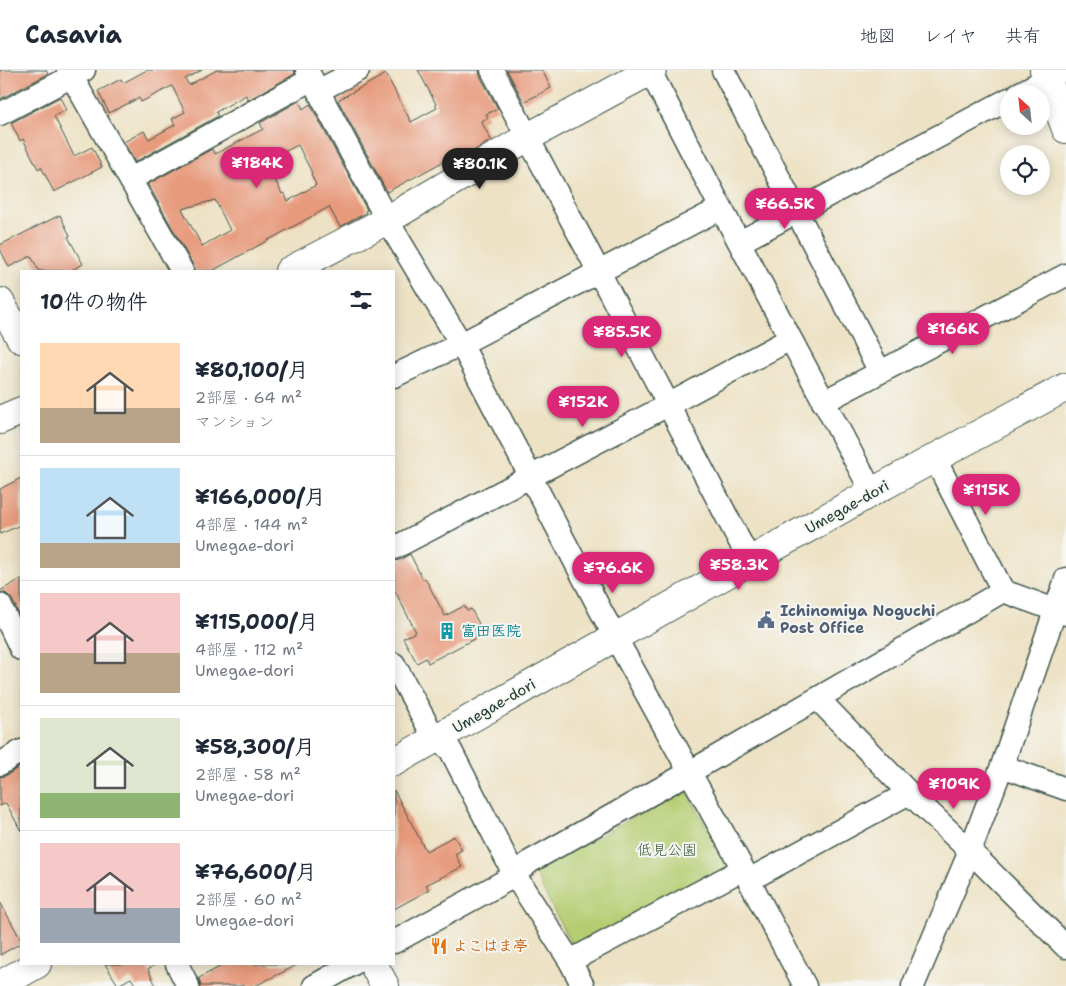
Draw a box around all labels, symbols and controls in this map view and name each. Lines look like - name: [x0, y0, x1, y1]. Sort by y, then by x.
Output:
- text: Casavia: [25, 19, 122, 51]
- text: 地図: [860, 24, 896, 48]
- text: レイヤ: [924, 24, 977, 48]
- text: 共有: [1005, 24, 1041, 48]
- north arrow: [1000, 85, 1050, 135]
- map controls: [1000, 85, 1050, 195]
- button: locate: [1000, 145, 1050, 195]
- pin: ¥184K: [222, 146, 292, 189]
- pin: ¥80.1K: [439, 148, 521, 190]
- text: ¥184K: [231, 152, 283, 173]
- text: ¥80.1K: [453, 153, 507, 174]
- pin: ¥66.5K: [744, 188, 826, 230]
- text: ¥66.5K: [756, 193, 814, 214]
- icon: filters: [347, 286, 375, 314]
- text: 10件の物件: [40, 288, 148, 316]
- pin: ¥166K: [918, 312, 988, 355]
- pin: ¥85.5K: [581, 316, 663, 358]
- text: ¥166K: [927, 318, 979, 339]
- text: ¥85.5K: [593, 321, 651, 342]
- text: ¥80,100/月: [195, 356, 309, 384]
- icon: home: [80, 363, 140, 423]
- pin: ¥152K: [548, 386, 618, 428]
- text: 2部屋 · 64 m²: [195, 387, 302, 408]
- text: ¥152K: [558, 391, 608, 412]
- text: マンション: [195, 411, 274, 432]
- pin: ¥115K: [951, 474, 1021, 516]
- street label: Umegae-dori: [801, 476, 893, 538]
- text: ¥115K: [963, 479, 1009, 500]
- text: ¥166,000/月: [195, 483, 325, 511]
- icon: home: [80, 488, 140, 548]
- text: 4部屋 · 144 m²: [195, 514, 308, 535]
- text: Umegae-dori: [195, 535, 294, 556]
- pin: ¥58.3K: [698, 548, 780, 591]
- pin: ¥76.6K: [572, 552, 654, 594]
- text: ¥58.3K: [710, 554, 768, 575]
- text: ¥76.6K: [583, 557, 643, 578]
- place label: Ichinomiya Noguchi Post Office: [780, 601, 935, 638]
- text: ¥115,000/月: [195, 608, 318, 636]
- public building icon: Ichinomiya Noguchi Post Office: [756, 610, 776, 630]
- icon: home: [80, 613, 140, 673]
- building icon: 富田医院: [437, 621, 457, 641]
- place label: 富田医院: [461, 621, 521, 641]
- text: 4部屋 · 112 m²: [195, 639, 303, 660]
- text: Umegae-dori: [195, 660, 294, 681]
- street label: Umegae-dori: [449, 674, 539, 738]
- text: ¥58,300/月: [195, 733, 315, 761]
- icon: home: [80, 738, 140, 798]
- text: 2部屋 · 58 m²: [195, 764, 301, 785]
- pin: ¥109K: [919, 768, 989, 810]
- text: ¥109K: [929, 773, 979, 794]
- text: Umegae-dori: [195, 785, 294, 806]
- park label: 低見公園: [637, 840, 697, 860]
- text: ¥76,600/月: [195, 858, 317, 886]
- icon: home: [80, 863, 140, 923]
- text: 2部屋 · 60 m²: [195, 889, 302, 910]
- text: Umegae-dori: [195, 910, 294, 931]
- restaurant icon: よこはま亭: [429, 936, 449, 956]
- place label: よこはま亭: [453, 936, 528, 956]

